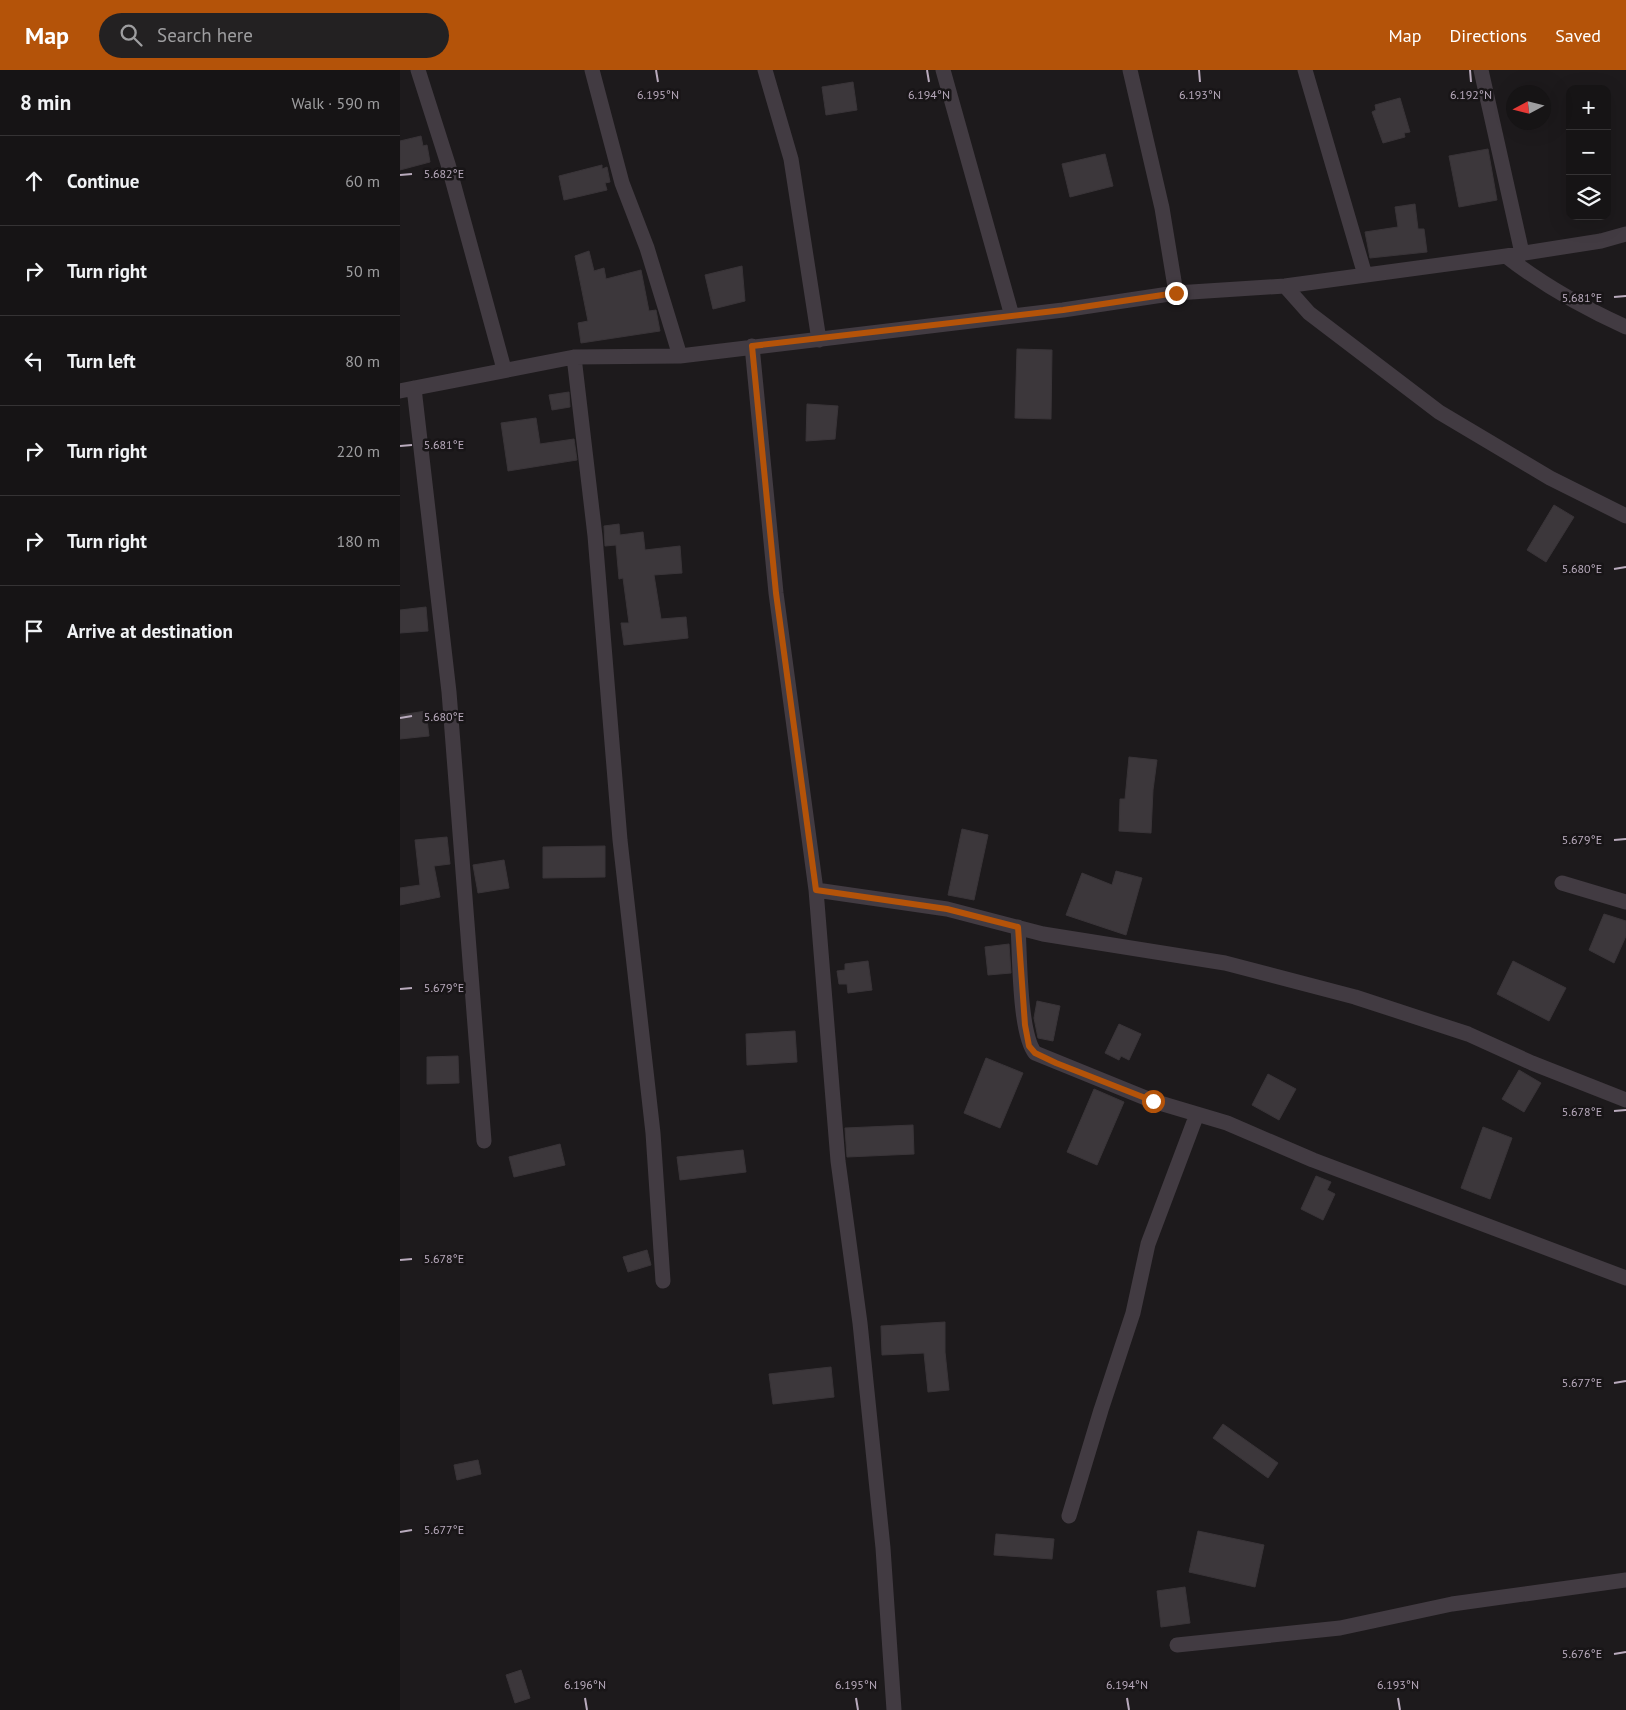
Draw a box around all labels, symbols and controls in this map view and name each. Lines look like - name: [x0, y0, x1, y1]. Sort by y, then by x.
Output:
- search box: [99, 13, 449, 58]
- text: Map: [25, 20, 69, 51]
- icon: search: [117, 21, 145, 49]
- text: Search here: [157, 23, 253, 47]
- text: Map: [1389, 24, 1421, 47]
- text: Directions: [1449, 24, 1527, 47]
- text: Saved: [1555, 24, 1601, 47]
- north arrow: [1506, 85, 1551, 130]
- map controls: [1566, 85, 1611, 220]
- button: +: [1566, 85, 1611, 130]
- text: 6.195°N: [637, 87, 679, 102]
- text: 6.194°N: [908, 87, 950, 102]
- text: 6.193°N: [1179, 87, 1221, 102]
- text: 6.192°N: [1450, 87, 1492, 102]
- text: 8 min: [20, 89, 71, 116]
- text: Walk · 590 m: [291, 93, 380, 113]
- button: −: [1566, 130, 1611, 175]
- text: 5.682°E: [424, 166, 464, 181]
- icon: ahead: [20, 167, 48, 195]
- text: Continue: [67, 169, 139, 193]
- text: 60 m: [345, 171, 380, 191]
- button: layers: [1566, 175, 1611, 220]
- icon: right: [20, 257, 48, 285]
- text: Turn right: [67, 259, 147, 283]
- text: 50 m: [345, 261, 380, 281]
- route end: [1165, 282, 1188, 305]
- text: 5.681°E: [1562, 290, 1602, 305]
- icon: left: [20, 347, 48, 375]
- text: Turn left: [67, 349, 136, 373]
- text: 80 m: [345, 351, 380, 371]
- icon: right: [20, 437, 48, 465]
- text: 5.681°E: [424, 437, 464, 452]
- text: Turn right: [67, 439, 147, 463]
- text: 220 m: [337, 441, 380, 461]
- icon: right: [20, 527, 48, 555]
- text: Turn right: [67, 529, 147, 553]
- text: 180 m: [337, 531, 380, 551]
- text: 5.680°E: [1562, 561, 1602, 576]
- icon: arrive: [20, 617, 48, 645]
- text: Arrive at destination: [67, 619, 233, 643]
- text: 5.680°E: [424, 709, 464, 724]
- text: 5.679°E: [1562, 832, 1602, 847]
- text: 5.679°E: [424, 980, 464, 995]
- route start: [1142, 1090, 1165, 1113]
- text: 5.678°E: [1562, 1104, 1602, 1119]
- text: 5.678°E: [424, 1251, 464, 1266]
- text: 5.677°E: [1562, 1375, 1602, 1390]
- text: 5.677°E: [424, 1522, 464, 1537]
- text: 5.676°E: [1562, 1646, 1602, 1661]
- text: 6.196°N: [564, 1677, 606, 1692]
- text: 6.195°N: [835, 1677, 877, 1692]
- text: 6.194°N: [1106, 1677, 1148, 1692]
- text: 6.193°N: [1377, 1677, 1419, 1692]

